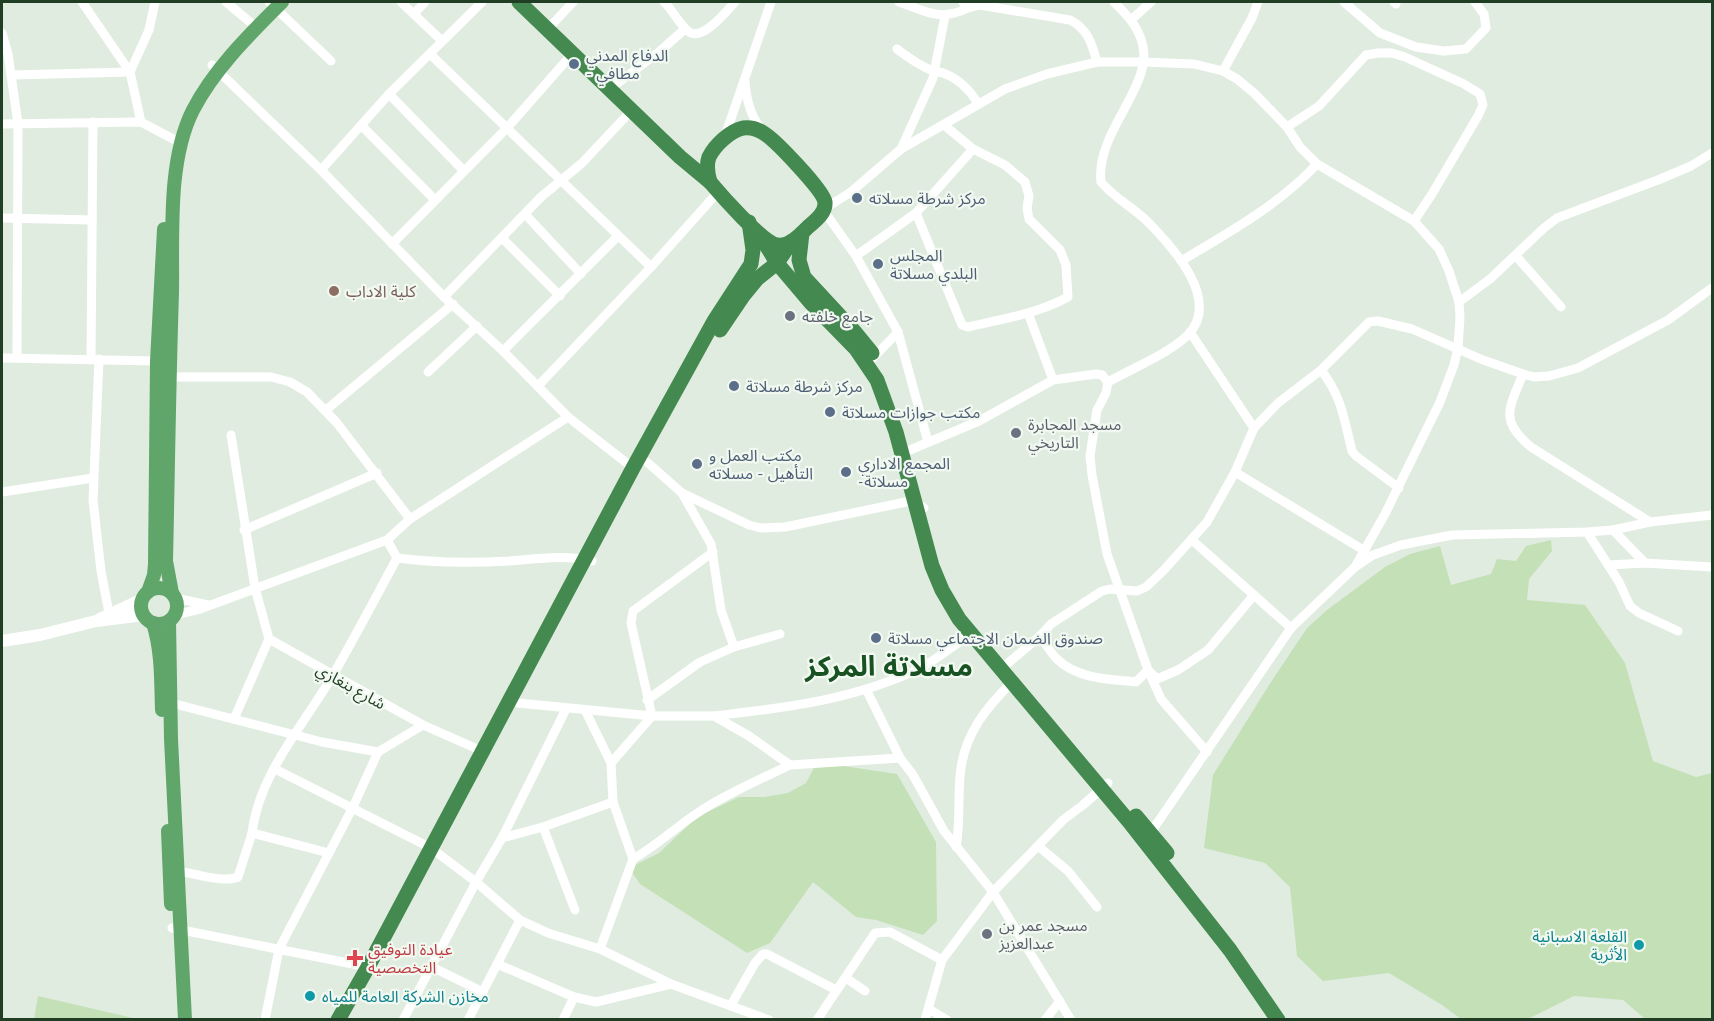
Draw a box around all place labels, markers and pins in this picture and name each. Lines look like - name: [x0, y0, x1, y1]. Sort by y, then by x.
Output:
- place label: الدفاع المدني - مطافي: [586, 46, 668, 86]
- marker: الدفاع المدني - مطافي: [567, 57, 581, 71]
- place label: مركز شرطة مسلاته: [869, 189, 986, 208]
- marker: مركز شرطة مسلاته: [850, 191, 864, 205]
- place label: المجلس البلدي مسلاتة: [890, 246, 977, 286]
- marker: المجلس البلدي مسلاتة: [871, 257, 885, 271]
- place label: كلية الاداب: [346, 282, 416, 301]
- marker: كلية الاداب: [327, 284, 341, 298]
- place label: جامع خلفته: [802, 307, 873, 329]
- marker: جامع خلفته: [783, 309, 797, 323]
- place label: مركز شرطة مسلاتة: [746, 377, 863, 396]
- marker: مركز شرطة مسلاتة: [727, 379, 741, 393]
- place label: مكتب جوازات مسلاتة: [842, 403, 980, 422]
- marker: مكتب جوازات مسلاتة: [823, 405, 837, 419]
- place label: مسجد المجابرة التاريخي: [1028, 415, 1121, 455]
- marker: مسجد المجابرة التاريخي: [1009, 426, 1023, 440]
- place label: مكتب العمل و التأهيل - مسلاته: [709, 446, 813, 483]
- place label: المجمع الاداري -مسلاتة: [858, 454, 950, 491]
- marker: مكتب العمل و التأهيل - مسلاته: [690, 457, 704, 471]
- marker: المجمع الاداري -مسلاتة: [839, 465, 853, 479]
- place label: صندوق الضمان الاجتماعي مسلاتة: [888, 629, 1103, 651]
- marker: صندوق الضمان الاجتماعي مسلاتة: [869, 631, 883, 645]
- place label: مسجد عمر بن عبدالعزيز: [998, 916, 1088, 953]
- marker: مسجد عمر بن عبدالعزيز: [980, 927, 994, 941]
- place label: القلعة الاسبانية الأثرية: [1532, 927, 1627, 964]
- marker: القلعة الاسبانية الأثرية: [1632, 938, 1646, 952]
- place label: عيادة التوفيق التخصصية: [368, 940, 453, 977]
- marker: عيادة التوفيق التخصصية: [346, 949, 364, 967]
- place label: مخازن الشركة العامة للمياه: [322, 987, 489, 1006]
- marker: مخازن الشركة العامة للمياه: [303, 989, 317, 1003]

